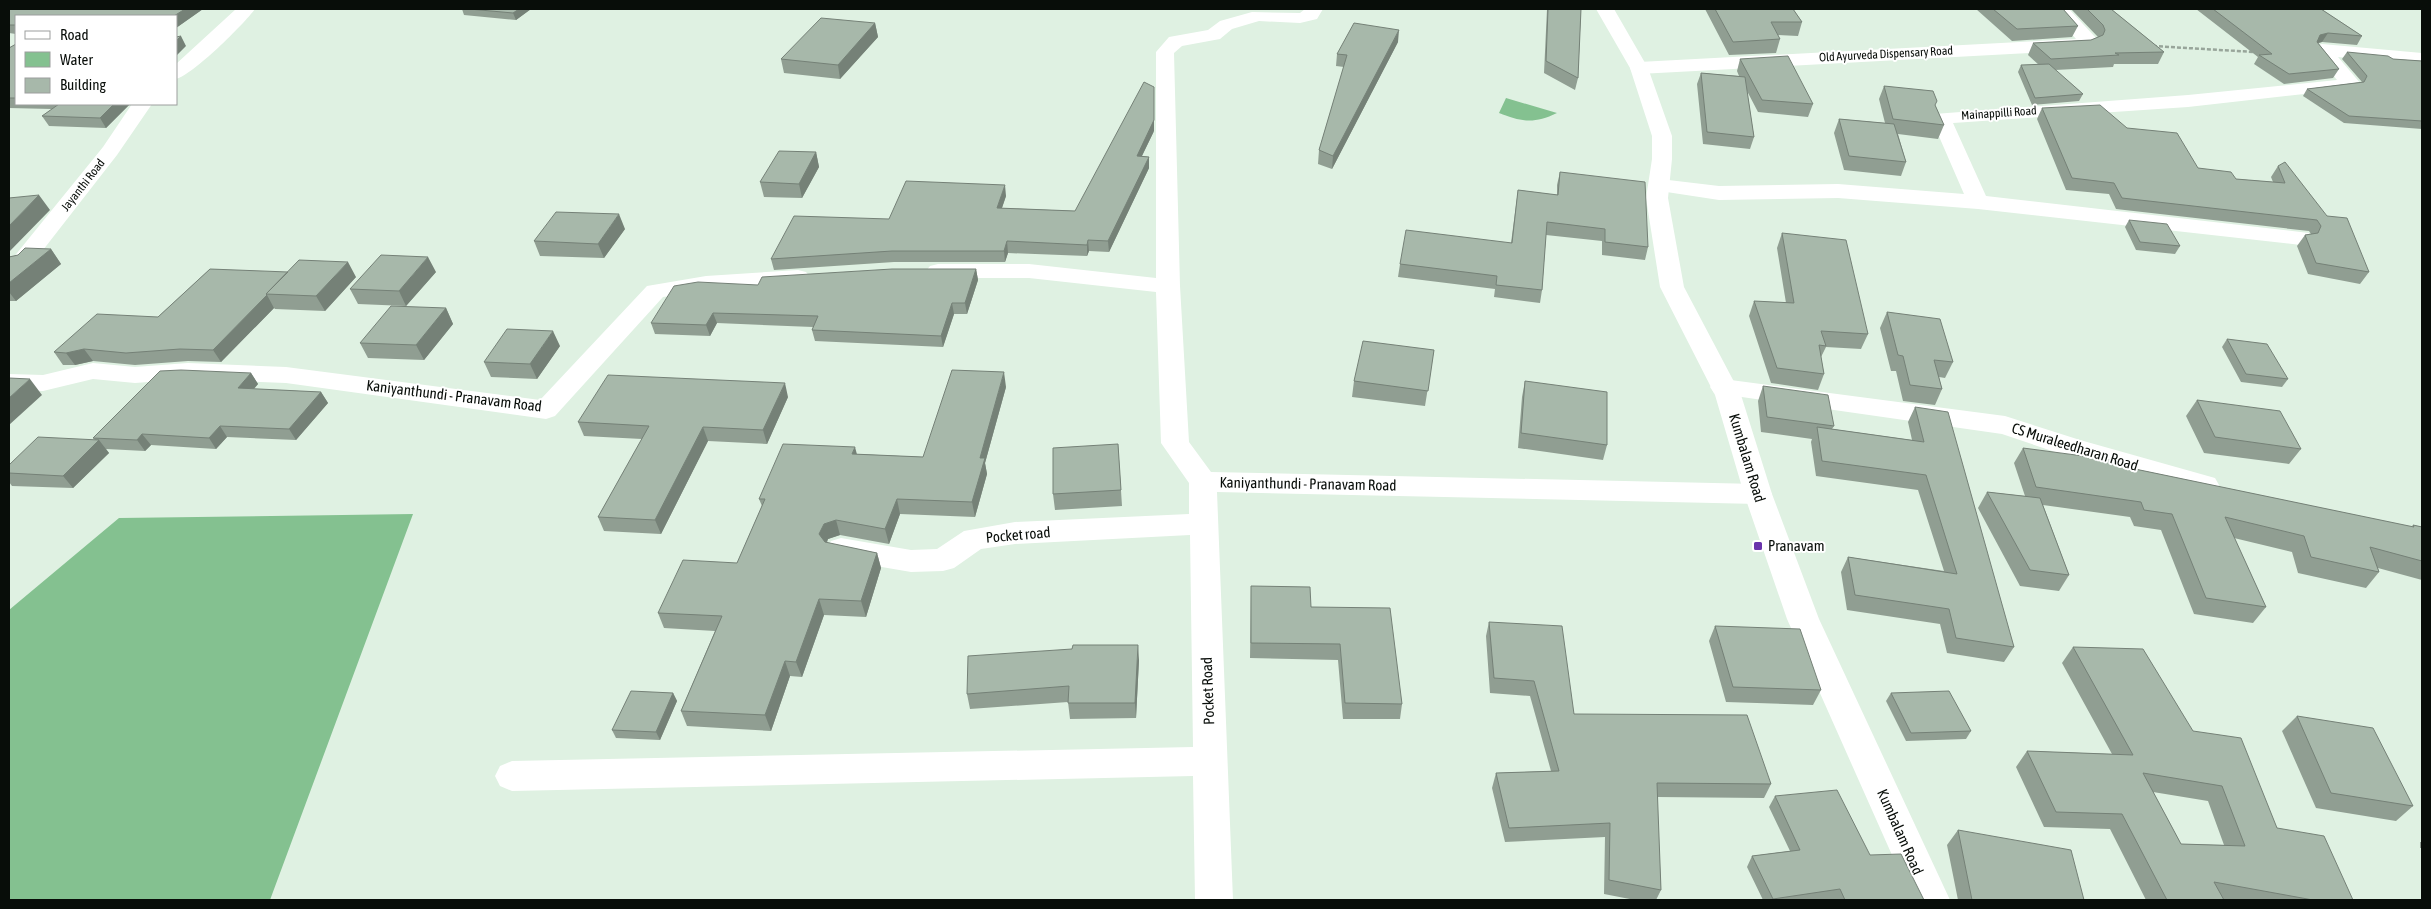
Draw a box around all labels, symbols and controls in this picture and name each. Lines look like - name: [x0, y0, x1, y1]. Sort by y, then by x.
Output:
- legend: [15, 15, 178, 105]
- text: Road: [60, 26, 89, 43]
- street label: Old Ayurveda Dispensary Road: [1819, 43, 1953, 65]
- text: Water: [60, 51, 93, 68]
- text: Building: [60, 76, 106, 93]
- street label: Mainappilli Road: [1961, 103, 2037, 123]
- street label: Jayanthi Road: [58, 156, 108, 214]
- street label: Kaniyanthundi - Pranavam Road: [365, 376, 543, 415]
- street label: Kumbalam Road: [1726, 411, 1769, 504]
- street label: CS Muraleedharan Road: [2010, 419, 2140, 474]
- street label: Kaniyanthundi - Pranavam Road: [1219, 473, 1397, 494]
- street label: Pocket road: [985, 523, 1051, 546]
- place label: Pranavam: [1768, 537, 1825, 554]
- marker: Pranavam: [1752, 540, 1764, 552]
- street label: Pocket Road: [1198, 657, 1217, 725]
- street label: Kumbalam Road: [1874, 786, 1927, 877]

